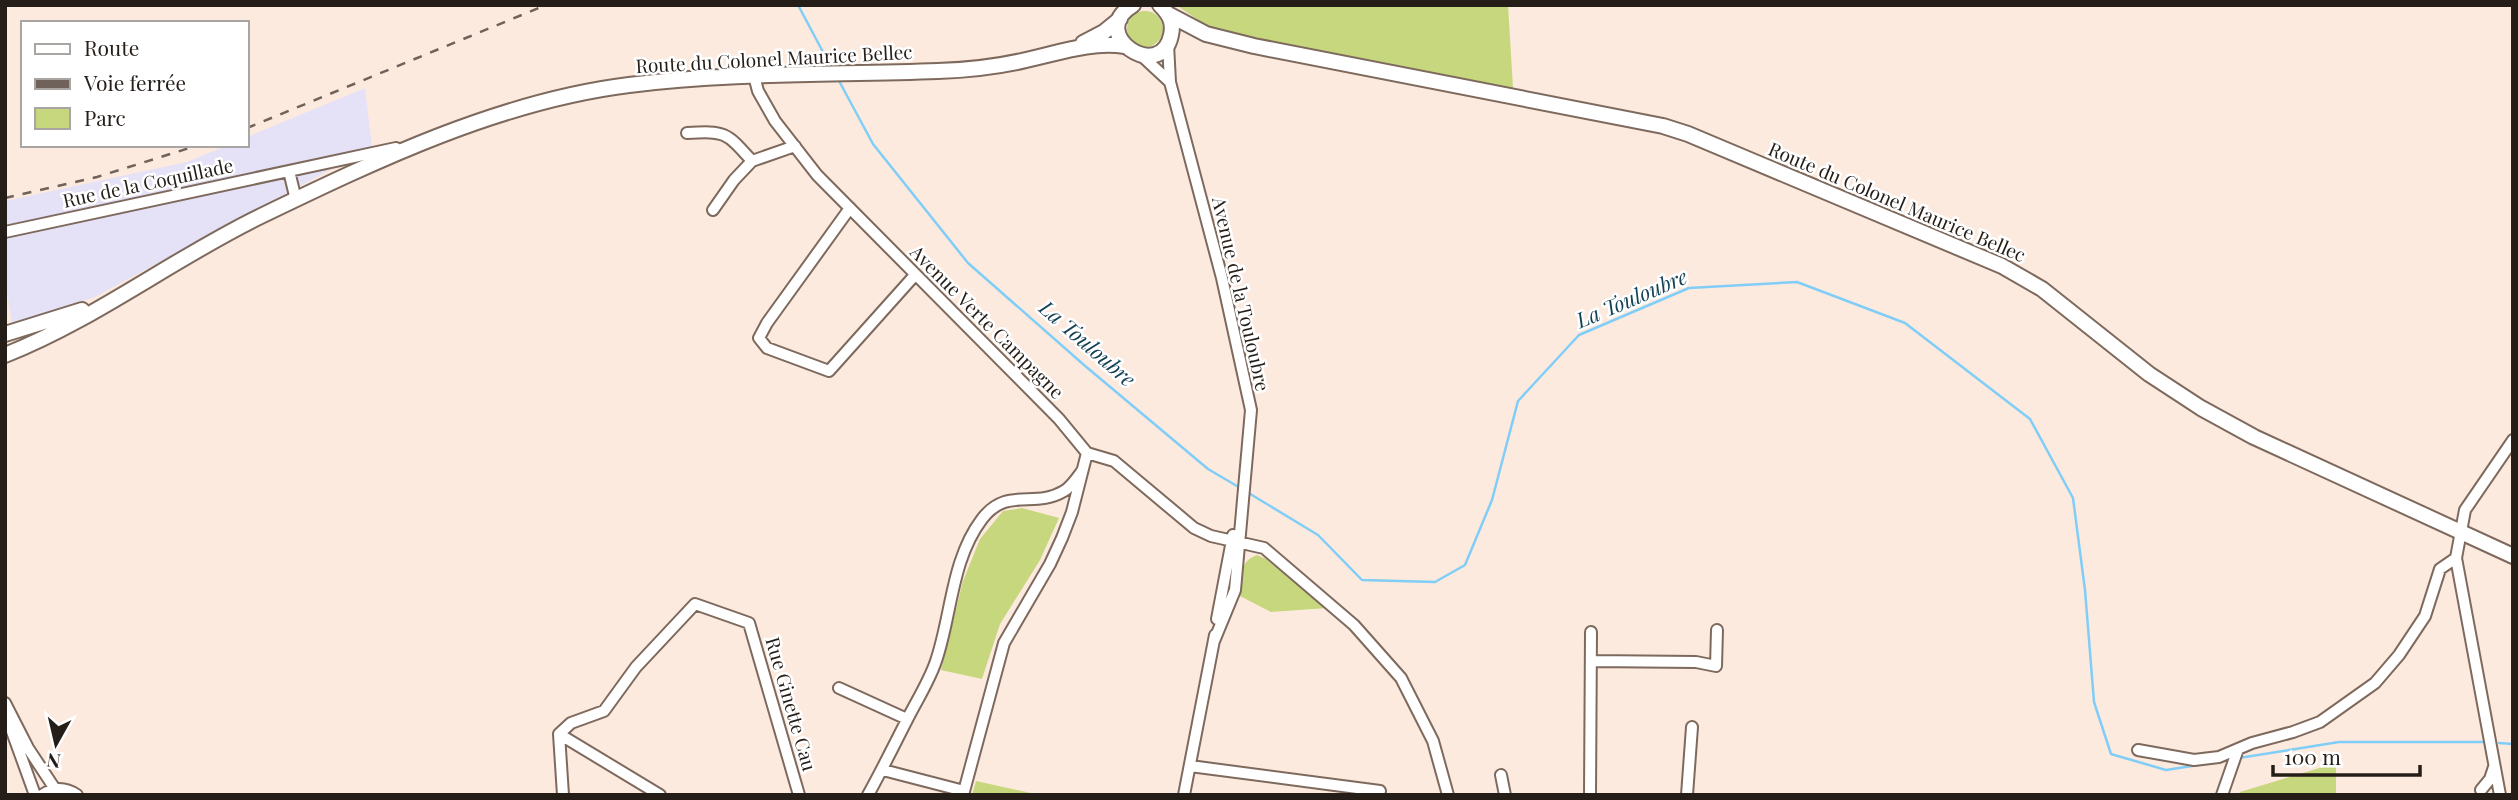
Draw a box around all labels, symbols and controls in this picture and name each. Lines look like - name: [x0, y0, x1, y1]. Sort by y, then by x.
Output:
- legend: [21, 21, 248, 147]
- text: Route: [84, 33, 139, 61]
- street label: Route du Colonel Maurice Bellec: [635, 38, 913, 78]
- text: Voie ferrée: [83, 68, 186, 96]
- text: Parc: [84, 103, 126, 131]
- street label: Route du Colonel Maurice Bellec: [1765, 135, 2030, 267]
- street label: Rue de la Coquillade: [60, 151, 235, 213]
- street label: Avenue de la Touloubre: [1207, 193, 1277, 394]
- street label: Avenue Verte Campagne: [904, 238, 1070, 404]
- water label: La Touloubre: [1570, 261, 1691, 334]
- water label: La Touloubre: [1034, 293, 1142, 392]
- street label: Rue Ginette Cau: [760, 634, 824, 774]
- north arrow: [21, 709, 91, 779]
- scale bar: [2273, 734, 2420, 778]
- text: 100 m: [2284, 742, 2341, 770]
- text: N: [45, 748, 62, 776]

